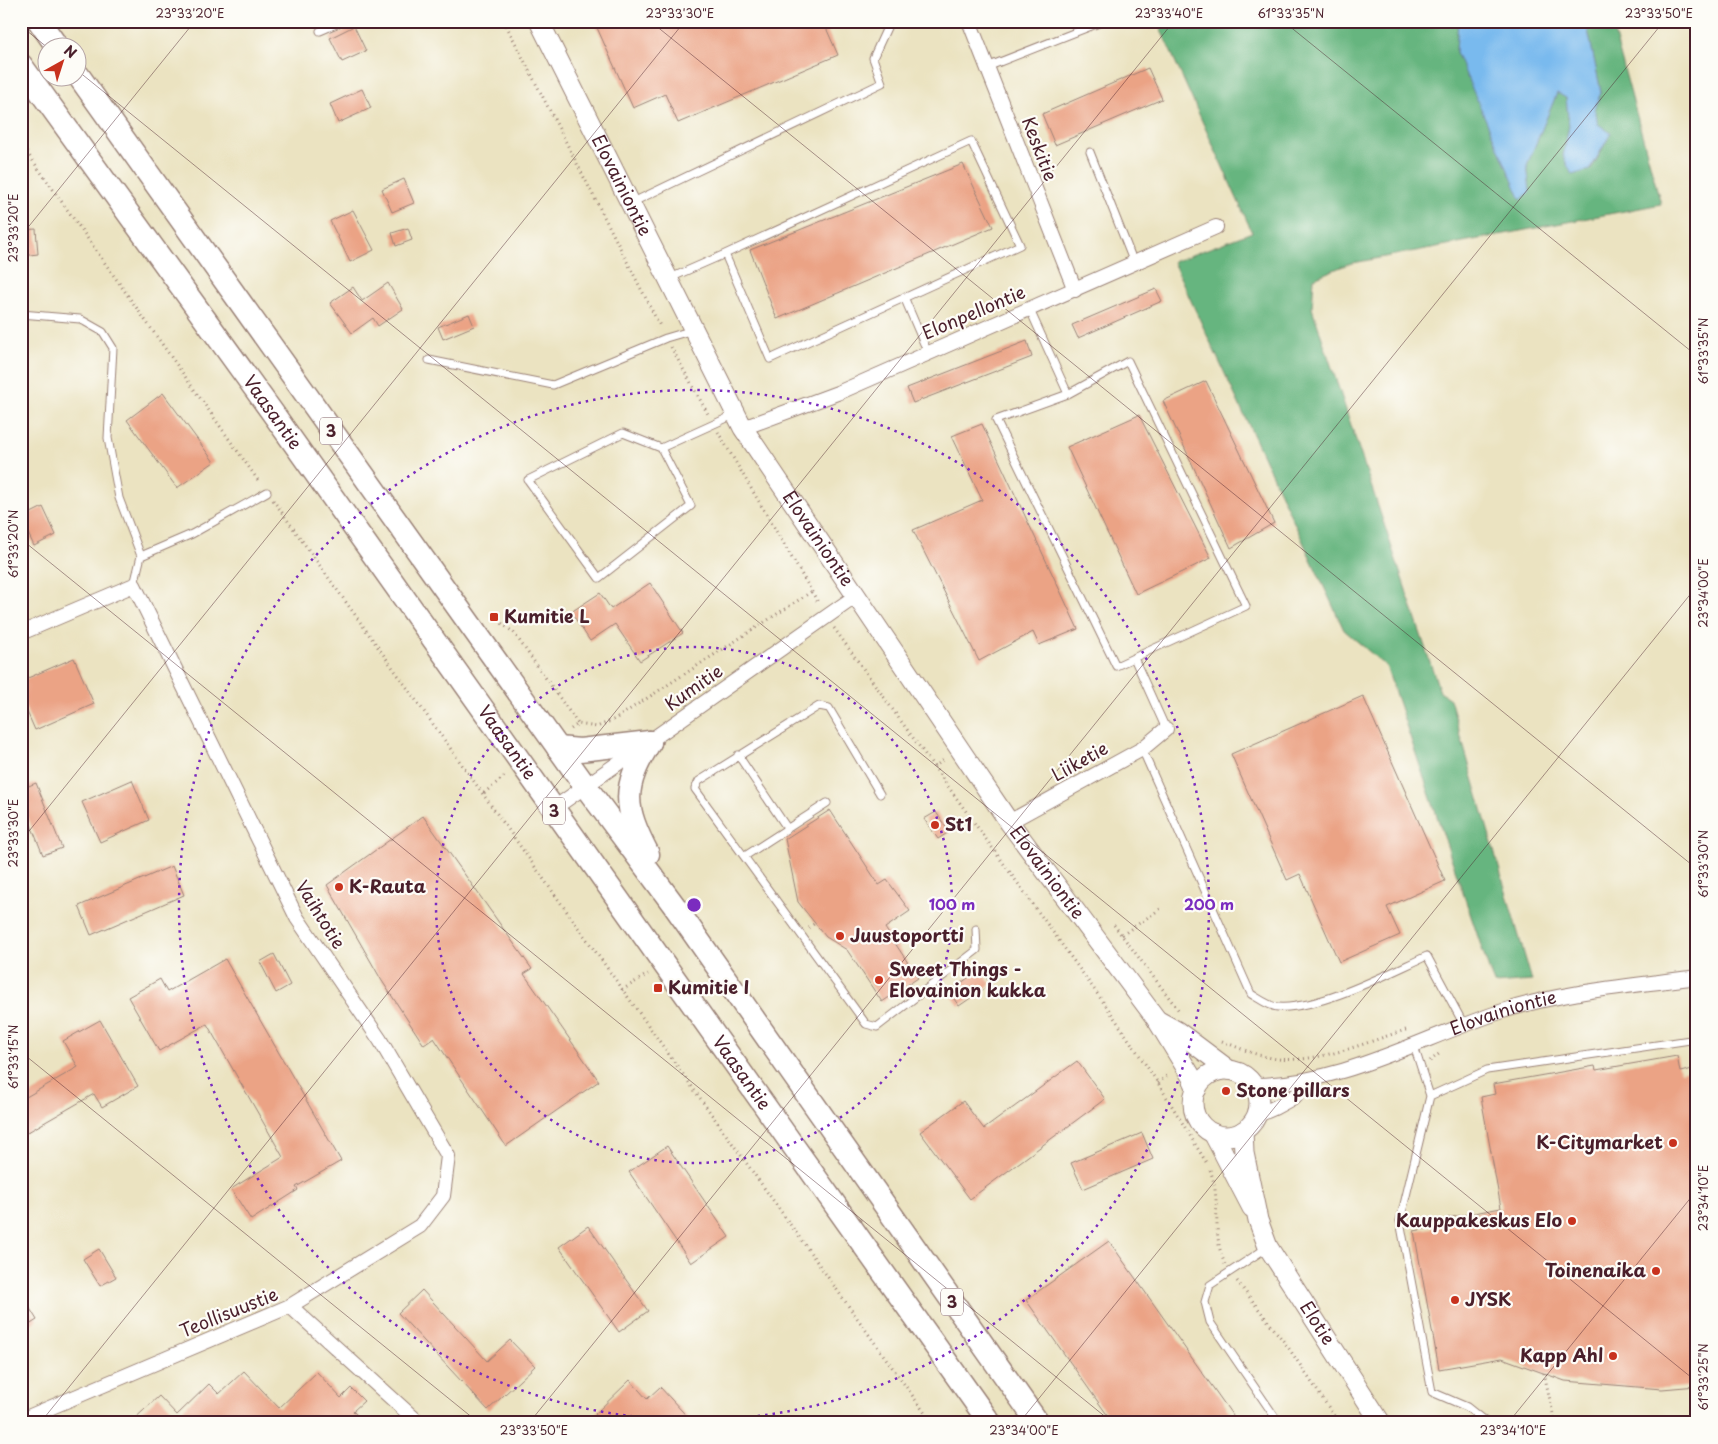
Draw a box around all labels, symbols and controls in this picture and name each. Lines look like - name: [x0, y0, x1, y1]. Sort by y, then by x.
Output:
- text: 23°33'20"E: [155, 4, 225, 22]
- text: 23°33'30"E: [646, 4, 714, 22]
- text: 23°33'40"E: [1135, 4, 1203, 22]
- text: 61°33'35"N: [1258, 4, 1324, 22]
- text: 23°33'50"E: [1625, 4, 1693, 22]
- north arrow: [38, 38, 88, 88]
- text: N: [60, 40, 81, 63]
- street label: Keskitie: [1016, 112, 1065, 184]
- street label: Elovainiontie: [586, 129, 660, 240]
- text: 23°33'20"E: [4, 193, 22, 263]
- street label: Elonpellontie: [918, 278, 1029, 345]
- text: 61°33'35"N: [1694, 318, 1712, 384]
- street label: Vaasantie: [238, 369, 310, 455]
- road number: 3: [320, 418, 342, 444]
- street label: Elovainiontie: [777, 485, 861, 591]
- text: 61°33'20"N: [4, 510, 22, 578]
- text: 23°34'00"E: [1694, 558, 1712, 628]
- place label: Kumitie L: [504, 602, 590, 629]
- marker: Kumitie L: [488, 611, 500, 623]
- street label: Kumitie: [659, 657, 728, 717]
- street label: Vaasantie: [472, 699, 544, 785]
- street label: Liiketie: [1046, 734, 1113, 787]
- road number: 3: [543, 798, 565, 824]
- text: 23°33'30"E: [4, 799, 22, 867]
- place label: St1: [945, 810, 973, 837]
- marker: St1: [929, 819, 941, 831]
- street label: Elovainiontie: [1004, 819, 1092, 924]
- text: 61°33'30"N: [1694, 830, 1712, 898]
- place label: K-Rauta: [349, 872, 426, 899]
- street label: Vaihtotie: [290, 875, 353, 954]
- marker: K-Rauta: [333, 881, 345, 893]
- text: 100 m: [929, 892, 975, 915]
- text: 200 m: [1184, 892, 1234, 915]
- centre of rings: [685, 896, 703, 914]
- place label: Juustoportti: [850, 921, 964, 948]
- marker: Juustoportti: [834, 930, 846, 942]
- place label: Sweet Things - Elovainion kukka: [889, 955, 1046, 1003]
- place label: Kumitie I: [668, 973, 749, 1000]
- marker: Sweet Things - Elovainion kukka: [873, 974, 885, 986]
- marker: Kumitie I: [652, 982, 664, 994]
- street label: Elovainiontie: [1445, 982, 1559, 1041]
- text: 61°33'15"N: [4, 1025, 22, 1089]
- street label: Vaasantie: [707, 1029, 779, 1115]
- place label: Stone pillars: [1236, 1076, 1350, 1103]
- marker: Stone pillars: [1220, 1085, 1232, 1097]
- place label: K-Citymarket: [1536, 1128, 1663, 1155]
- marker: K-Citymarket: [1667, 1137, 1679, 1149]
- text: 23°34'10"E: [1694, 1165, 1712, 1231]
- place label: Kauppakeskus Elo: [1396, 1206, 1562, 1233]
- marker: Kauppakeskus Elo: [1566, 1215, 1578, 1227]
- place label: Toinenaika: [1545, 1256, 1646, 1283]
- marker: Toinenaika: [1650, 1265, 1662, 1277]
- street label: Teollisuustie: [175, 1280, 282, 1344]
- place label: JYSK: [1465, 1285, 1511, 1312]
- road number: 3: [941, 1288, 963, 1315]
- marker: JYSK: [1449, 1294, 1461, 1306]
- street label: Elotie: [1294, 1295, 1342, 1350]
- place label: Kapp Ahl: [1520, 1341, 1603, 1368]
- text: 61°33'25"N: [1694, 1343, 1712, 1411]
- marker: Kapp Ahl: [1607, 1350, 1619, 1362]
- text: 23°33'50"E: [500, 1421, 568, 1439]
- text: 23°34'00"E: [989, 1421, 1059, 1439]
- text: 23°34'10"E: [1480, 1421, 1546, 1439]

